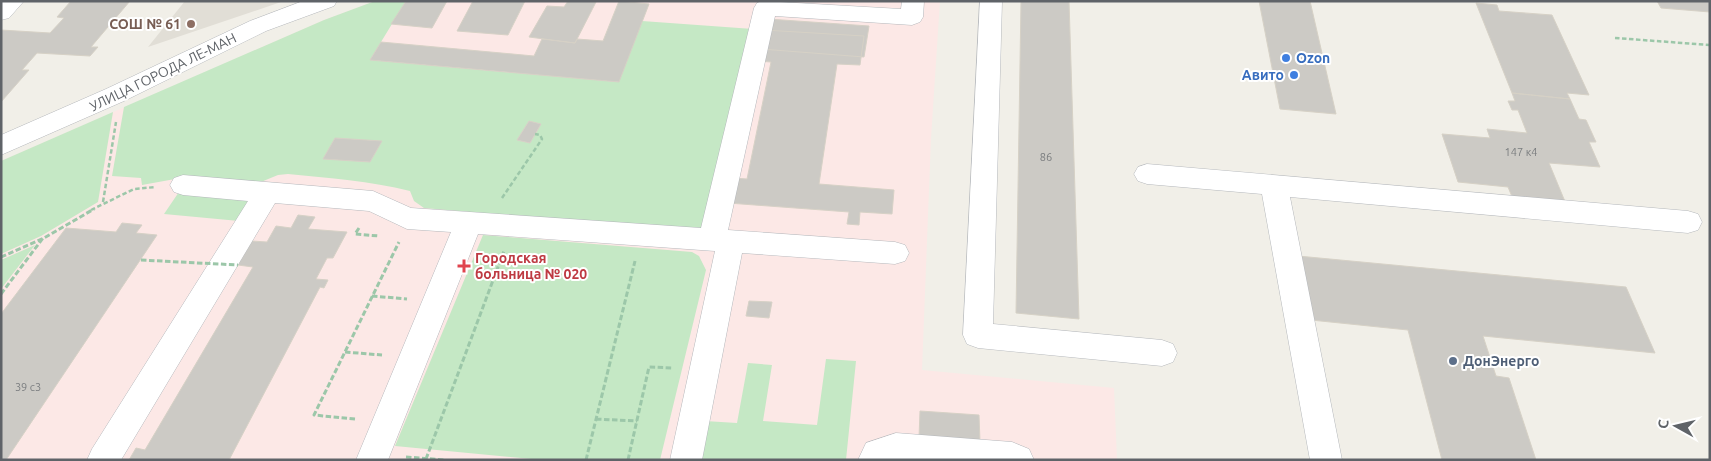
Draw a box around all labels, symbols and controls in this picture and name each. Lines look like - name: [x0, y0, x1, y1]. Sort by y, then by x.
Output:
- place label: СОШ № 61: [109, 16, 181, 32]
- marker: СОШ № 61: [185, 18, 197, 30]
- street label: УЛИЦА ГОРОДА ЛЕ-МАН: [87, 30, 239, 114]
- place label: Ozon: [1296, 50, 1330, 66]
- marker: Ozon: [1280, 52, 1292, 64]
- place label: Авито: [1242, 67, 1284, 83]
- marker: Авито: [1288, 69, 1300, 81]
- house number: 147 к4: [1505, 146, 1538, 158]
- house number: 86: [1040, 151, 1052, 163]
- place label: Городская больница № 020: [475, 250, 587, 282]
- marker: Городская больница № 020: [457, 259, 471, 273]
- place label: ДонЭнерго: [1463, 353, 1539, 369]
- marker: ДонЭнерго: [1447, 355, 1459, 367]
- house number: 39 с3: [15, 381, 41, 393]
- north arrow: [1651, 401, 1701, 451]
- text: С: [1655, 419, 1672, 430]

